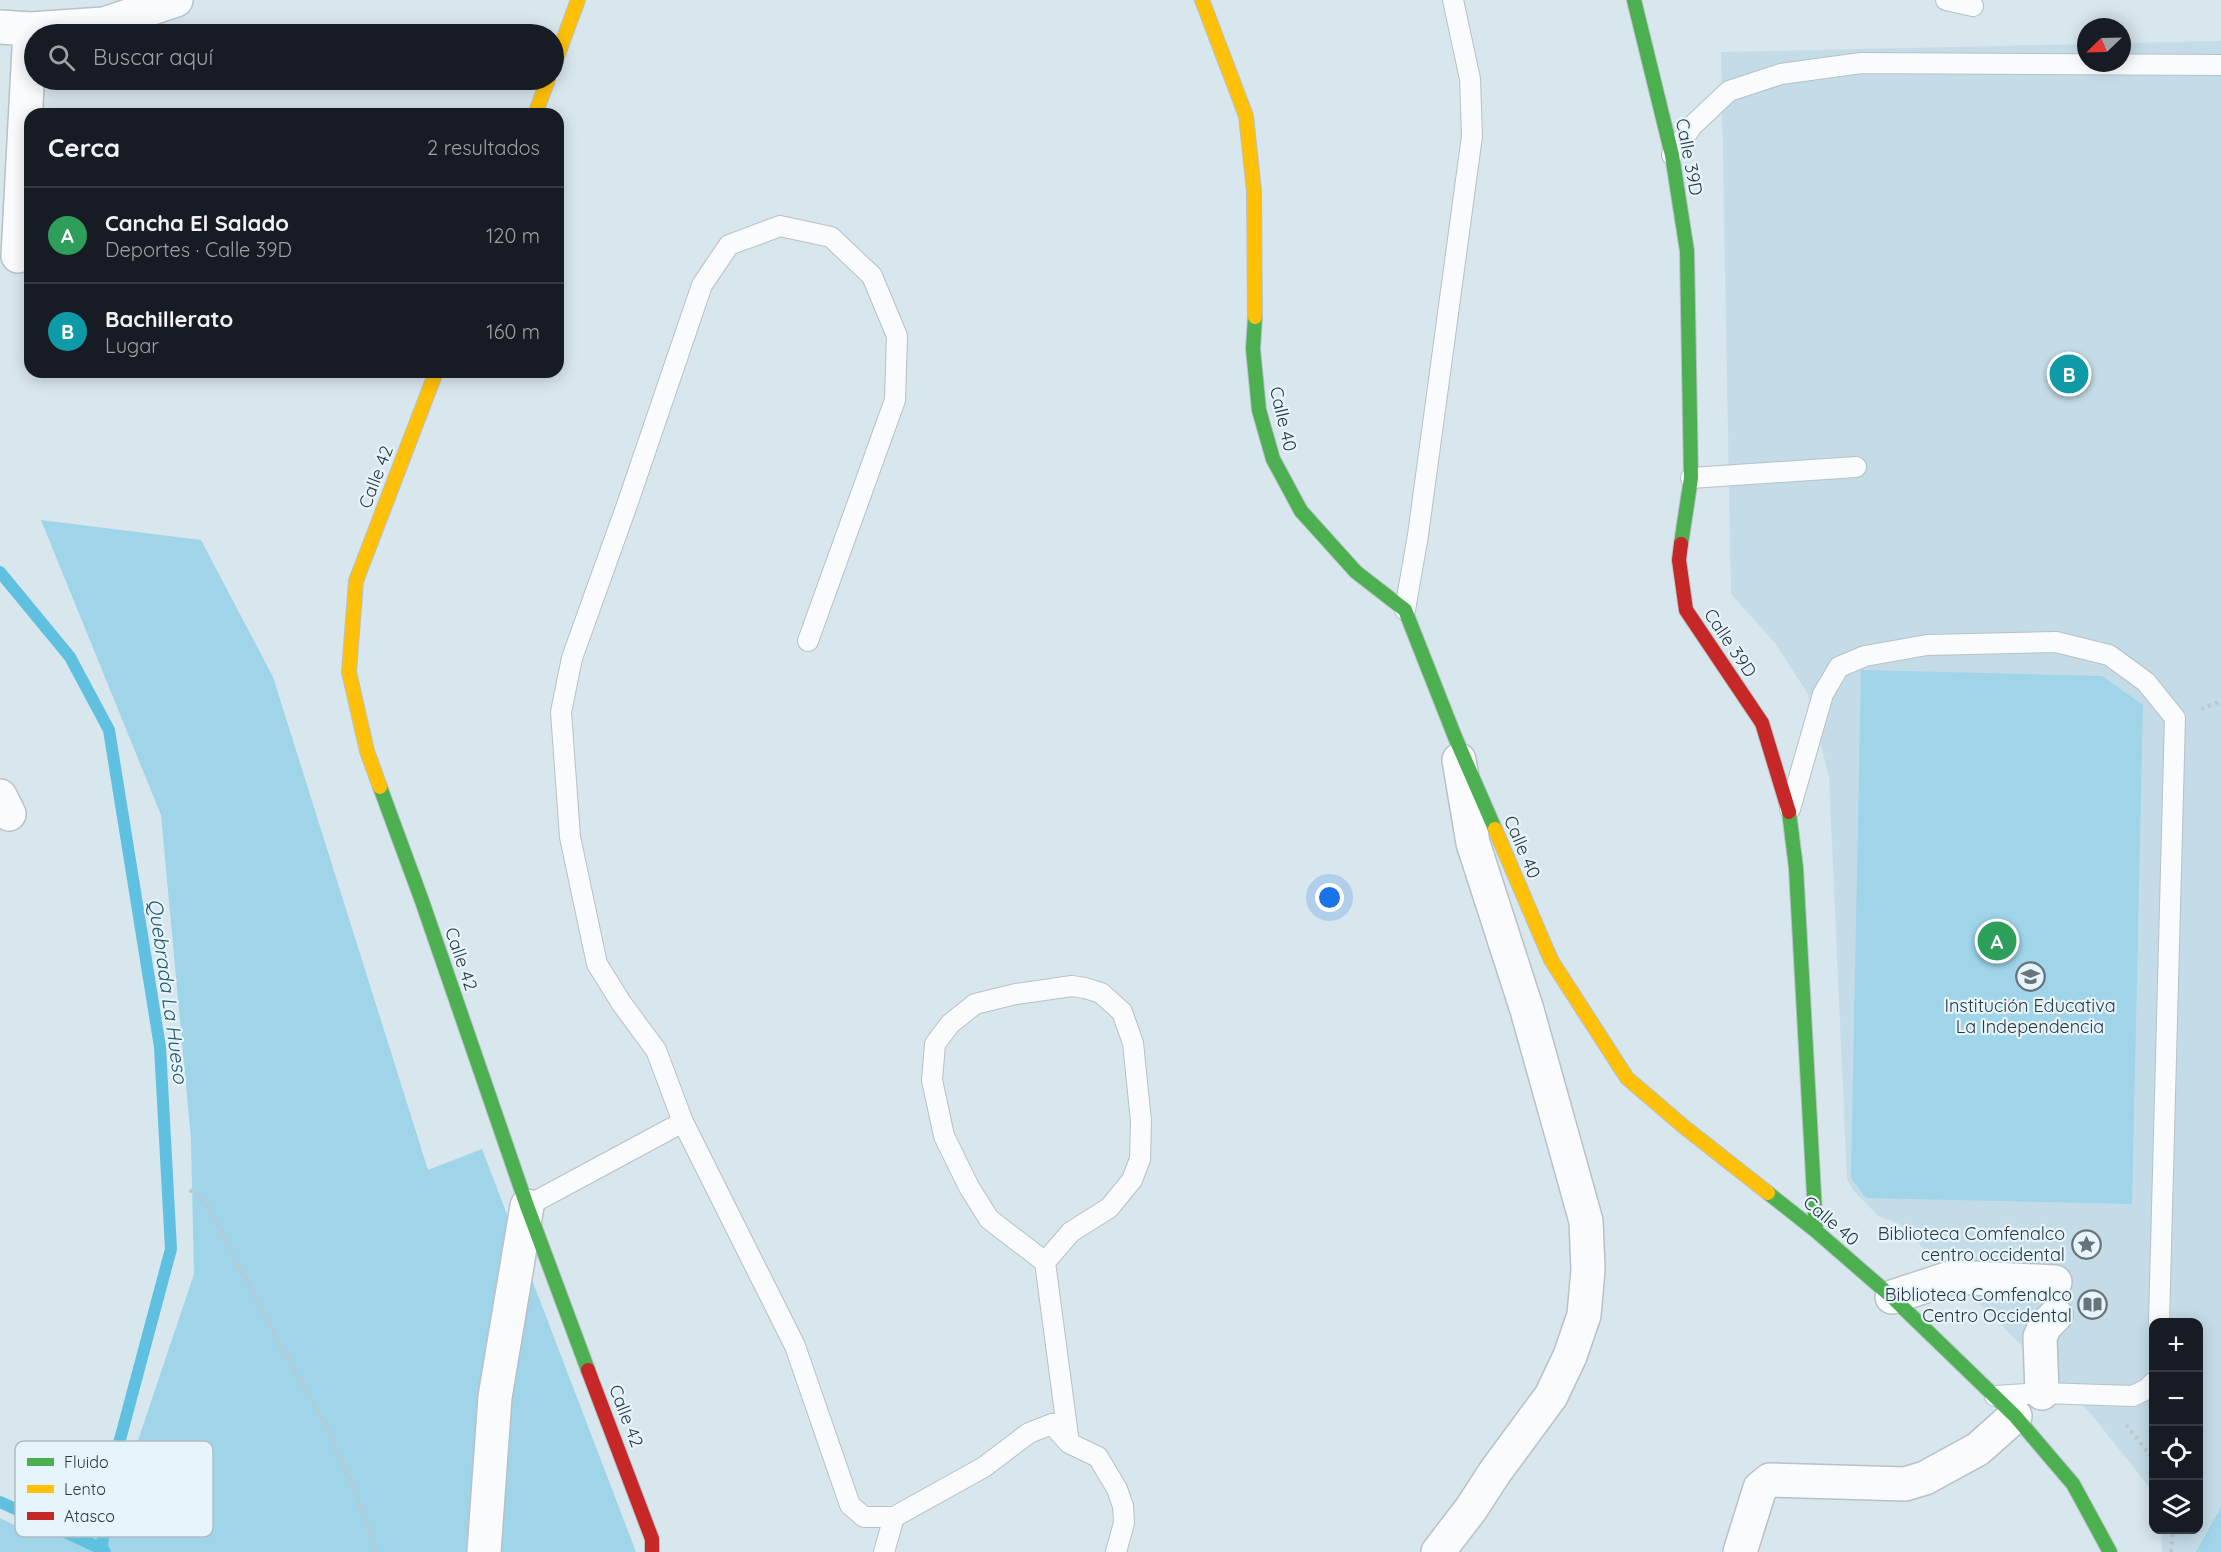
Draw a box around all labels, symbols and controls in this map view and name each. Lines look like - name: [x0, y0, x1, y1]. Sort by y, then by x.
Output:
- north arrow: [2077, 18, 2131, 72]
- search box: [24, 24, 564, 90]
- icon: search: [45, 41, 78, 74]
- text: Buscar aquí: [93, 43, 213, 71]
- street label: Calle 39D: [1671, 116, 1708, 198]
- text: Cerca: [48, 131, 120, 164]
- text: 2 resultados: [427, 135, 540, 160]
- text: Cancha El Salado: [105, 209, 289, 237]
- text: A: [61, 223, 74, 248]
- text: 120 m: [486, 223, 540, 248]
- text: Deportes · Calle 39D: [105, 237, 292, 262]
- text: Bachillerato: [105, 305, 233, 333]
- text: B: [61, 319, 74, 344]
- text: 160 m: [486, 319, 540, 344]
- text: Lugar: [105, 333, 159, 358]
- pin: B: [2050, 352, 2088, 397]
- street label: Calle 40: [1265, 384, 1302, 454]
- street label: Calle 42: [353, 442, 398, 511]
- street label: Calle 39D: [1699, 604, 1762, 682]
- street label: Calle 40: [1499, 812, 1546, 882]
- your location: [1315, 883, 1344, 912]
- water label: Quebrada La Hueso: [143, 897, 194, 1086]
- pin: A: [1978, 918, 2016, 964]
- street label: Calle 42: [440, 924, 483, 993]
- school or university icon: Institución Educativa La Independencia: [2014, 961, 2046, 993]
- place label: Institución Educativa La Independencia: [1944, 994, 2116, 1038]
- street label: Calle 40: [1799, 1191, 1864, 1251]
- place label: Biblioteca Comfenalco centro occidental: [1878, 1222, 2065, 1266]
- place icon: Biblioteca Comfenalco centro occidental: [2070, 1228, 2102, 1260]
- place label: Biblioteca Comfenalco Centro Occidental: [1885, 1283, 2072, 1327]
- library icon: Biblioteca Comfenalco Centro Occidental: [2077, 1289, 2109, 1321]
- map controls: [2149, 1318, 2203, 1534]
- button: +: [2149, 1318, 2203, 1372]
- button: −: [2149, 1372, 2203, 1426]
- street label: Calle 42: [604, 1381, 649, 1450]
- button: locate: [2149, 1426, 2203, 1480]
- legend: [15, 1441, 213, 1537]
- text: Fluido: [64, 1452, 109, 1472]
- text: Lento: [64, 1479, 106, 1499]
- button: layers: [2149, 1480, 2203, 1534]
- text: Atasco: [64, 1506, 115, 1526]

